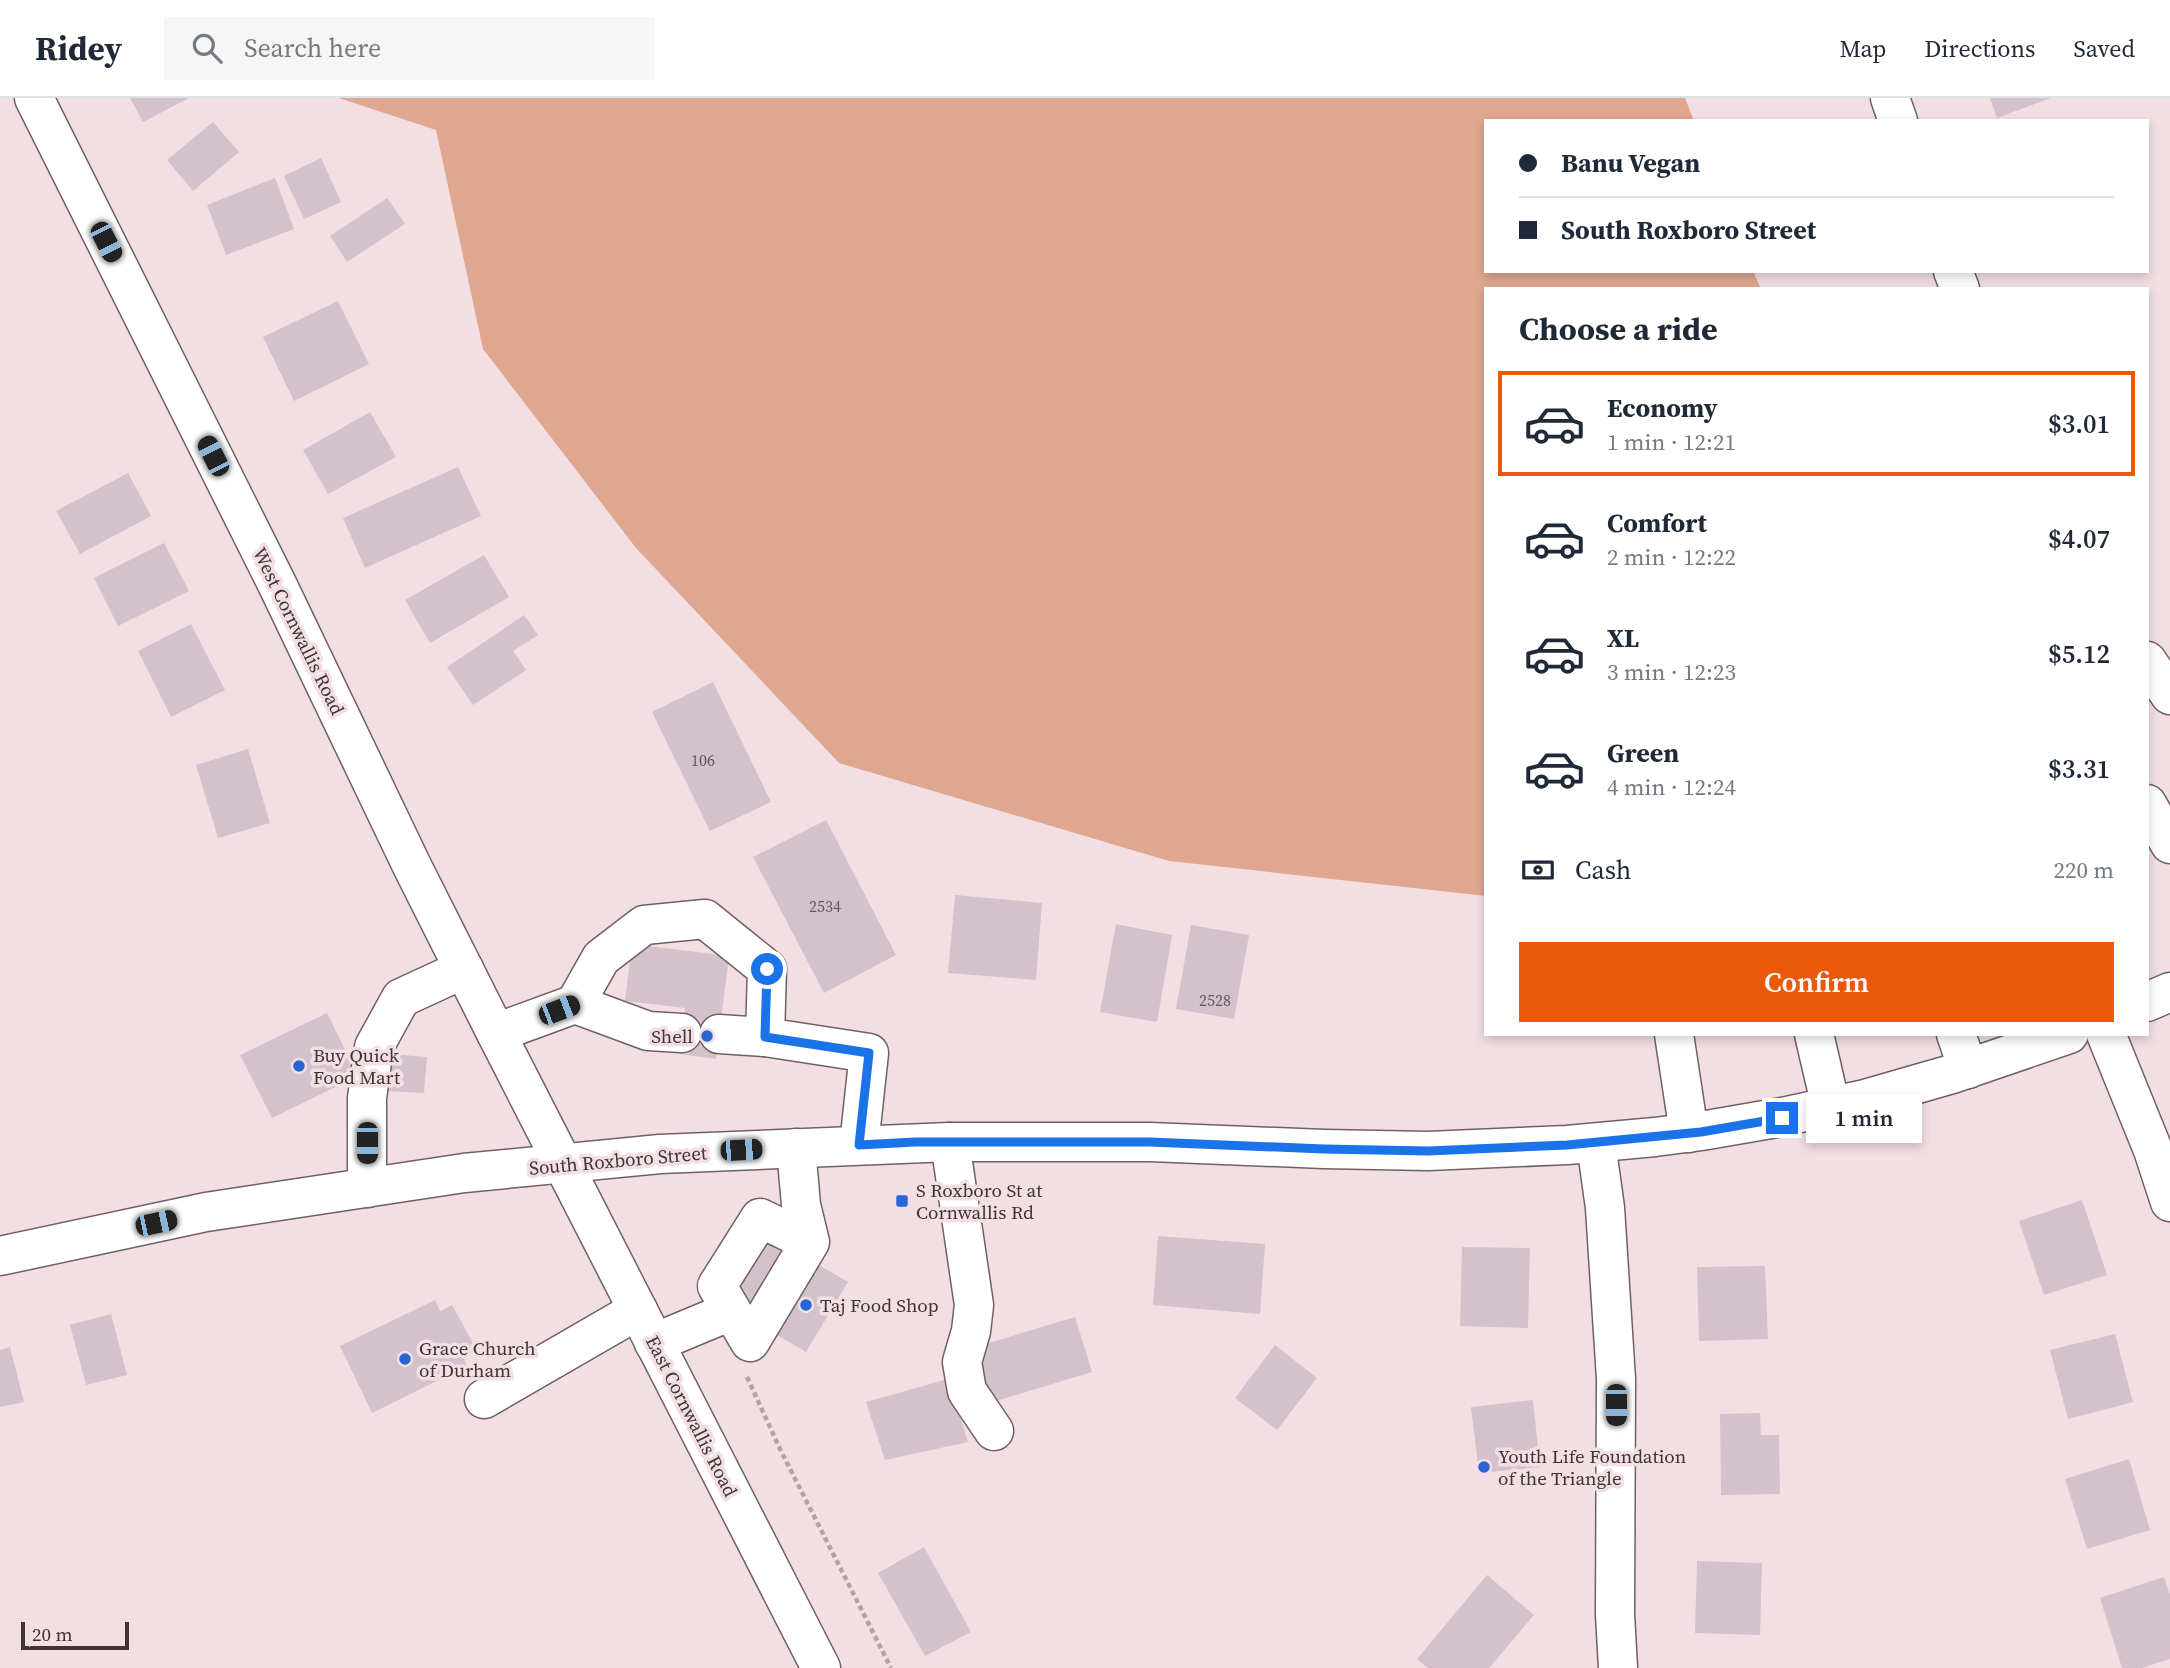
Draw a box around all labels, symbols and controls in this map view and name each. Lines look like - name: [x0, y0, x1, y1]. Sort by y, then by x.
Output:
- search box: [164, 17, 654, 80]
- text: Ridey: [35, 26, 122, 71]
- icon: search: [188, 29, 226, 67]
- text: Search here: [244, 30, 381, 66]
- text: Map: [1839, 32, 1886, 65]
- text: Directions: [1924, 32, 2035, 65]
- text: Saved: [2073, 32, 2135, 65]
- text: Banu Vegan: [1561, 145, 1700, 181]
- text: South Roxboro Street: [1561, 212, 1816, 248]
- car: [88, 219, 125, 265]
- text: Choose a ride: [1519, 307, 1718, 351]
- text: Economy: [1607, 390, 1718, 426]
- icon: car: [1523, 392, 1586, 455]
- text: $3.01: [2048, 406, 2110, 442]
- text: 1 min · 12:21: [1607, 426, 1736, 458]
- car: [195, 433, 232, 479]
- text: Comfort: [1607, 505, 1707, 541]
- icon: car: [1523, 507, 1586, 570]
- text: $4.07: [2048, 521, 2110, 557]
- text: 2 min · 12:22: [1607, 541, 1736, 573]
- street label: West Cornwallis Road: [247, 543, 351, 719]
- text: XL: [1607, 620, 1639, 656]
- icon: car: [1523, 622, 1586, 685]
- text: $5.12: [2048, 636, 2110, 672]
- text: 3 min · 12:23: [1607, 656, 1736, 688]
- text: Green: [1607, 735, 1679, 771]
- icon: car: [1523, 737, 1586, 800]
- house number: 106: [691, 749, 715, 771]
- text: $3.31: [2048, 751, 2110, 787]
- text: 4 min · 12:24: [1607, 771, 1736, 803]
- icon: cash: [1519, 851, 1557, 889]
- text: Cash: [1575, 852, 1631, 888]
- text: 220 m: [2053, 854, 2114, 886]
- house number: 2534: [809, 895, 841, 917]
- button: Confirm: [1519, 942, 2114, 1022]
- route start: [751, 953, 783, 985]
- house number: 2528: [1199, 989, 1231, 1011]
- car: [536, 993, 583, 1027]
- place label: Shell: [651, 1023, 693, 1049]
- marker: Shell: [699, 1028, 715, 1044]
- place label: Buy Quick Food Mart: [313, 1042, 401, 1090]
- marker: Buy Quick Food Mart: [291, 1058, 307, 1074]
- callout: 1 min: [1806, 1094, 1922, 1142]
- route end: [1766, 1102, 1798, 1134]
- text: 1 min: [1834, 1102, 1894, 1134]
- car: [357, 1122, 378, 1164]
- car: [720, 1138, 763, 1162]
- street label: South Roxboro Street: [528, 1139, 709, 1181]
- place label: S Roxboro St at Cornwallis Rd: [916, 1177, 1043, 1225]
- marker: S Roxboro St at Cornwallis Rd: [894, 1193, 910, 1209]
- car: [134, 1208, 179, 1238]
- place label: Taj Food Shop: [820, 1292, 939, 1318]
- marker: Taj Food Shop: [798, 1297, 814, 1313]
- street label: East Cornwallis Road: [640, 1331, 744, 1501]
- place label: Grace Church of Durham: [419, 1335, 536, 1383]
- marker: Grace Church of Durham: [397, 1351, 413, 1367]
- car: [1606, 1384, 1627, 1426]
- place label: Youth Life Foundation of the Triangle: [1498, 1443, 1686, 1491]
- marker: Youth Life Foundation of the Triangle: [1476, 1459, 1492, 1475]
- scale bar: [21, 1619, 130, 1651]
- text: 20 m: [32, 1621, 73, 1647]

